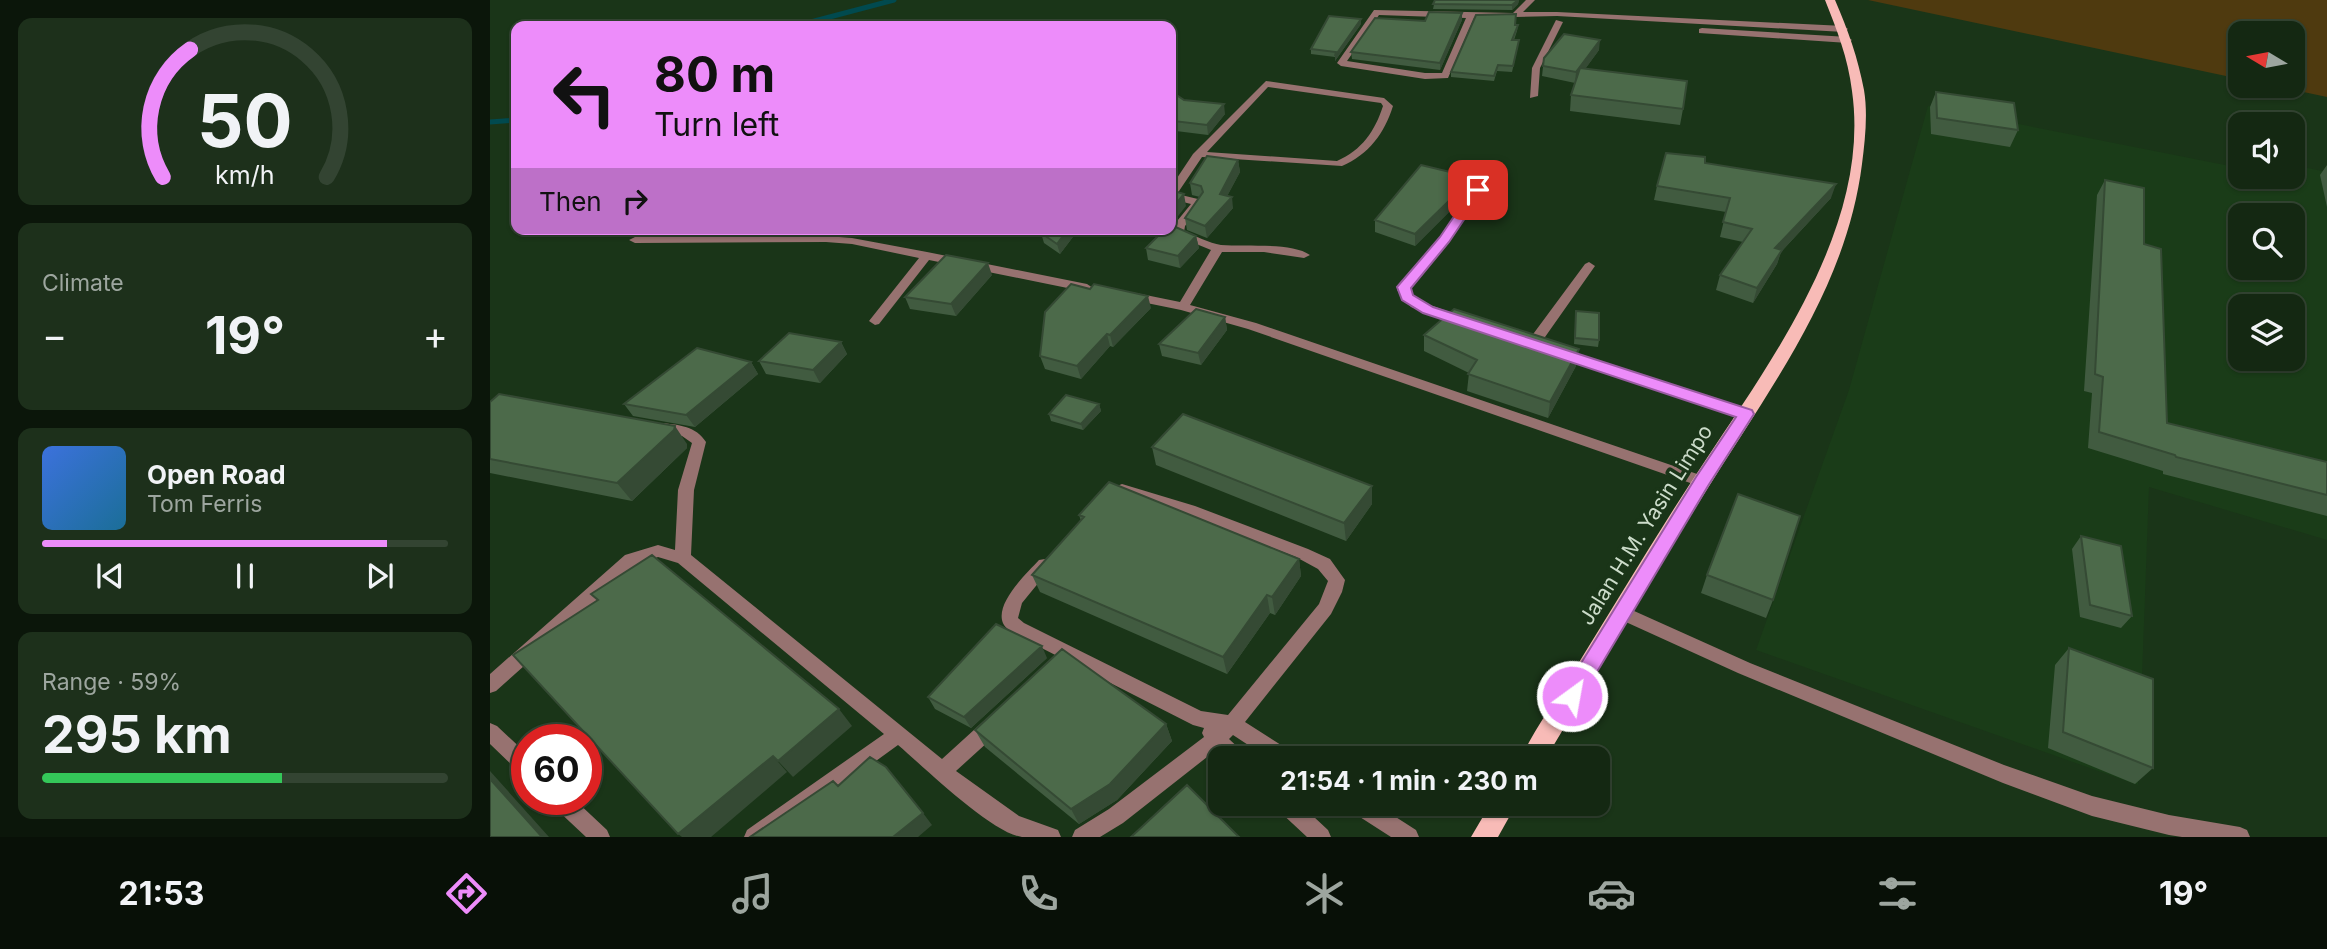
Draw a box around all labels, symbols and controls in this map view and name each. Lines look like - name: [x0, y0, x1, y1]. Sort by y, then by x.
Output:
- north arrow: [2228, 21, 2305, 98]
- map controls: [2228, 21, 2305, 371]
- text: 80 m: [654, 45, 775, 104]
- icon: left: [539, 49, 630, 140]
- text: 50: [197, 77, 293, 166]
- text: Turn left: [654, 105, 779, 144]
- button: sound: [2228, 112, 2305, 189]
- text: km/h: [215, 160, 275, 190]
- pin: [1448, 160, 1508, 220]
- icon: arrive: [1459, 171, 1497, 209]
- icon: right: [616, 182, 654, 220]
- text: Then: [539, 186, 602, 217]
- button: search: [2228, 203, 2305, 280]
- text: Climate: [42, 269, 124, 297]
- button: layers: [2228, 294, 2305, 371]
- text: 19°: [205, 304, 285, 367]
- text: −: [42, 312, 67, 358]
- text: +: [423, 312, 448, 358]
- street label: Jalan H.M. Yasin Limpo: [1574, 420, 1717, 629]
- text: Open Road: [147, 459, 286, 490]
- text: Tom Ferris: [147, 490, 262, 518]
- icon: previous: [91, 557, 129, 595]
- icon: pause: [226, 557, 264, 595]
- icon: next: [361, 557, 399, 595]
- position arrow: [1535, 659, 1609, 733]
- text: Range · 59%: [42, 668, 181, 696]
- text: 295 km: [42, 703, 232, 766]
- speed limit sign: 60: [511, 724, 602, 815]
- text: 21:54 · 1 min · 230 m: [1280, 765, 1538, 796]
- icon: directions: [442, 869, 491, 918]
- icon: music: [728, 869, 777, 918]
- icon: phone: [1014, 869, 1063, 918]
- icon: climate: [1300, 869, 1349, 918]
- icon: car: [1587, 869, 1636, 918]
- icon: filters: [1873, 869, 1922, 918]
- text: 21:53: [119, 874, 204, 913]
- text: 19°: [2159, 874, 2208, 913]

